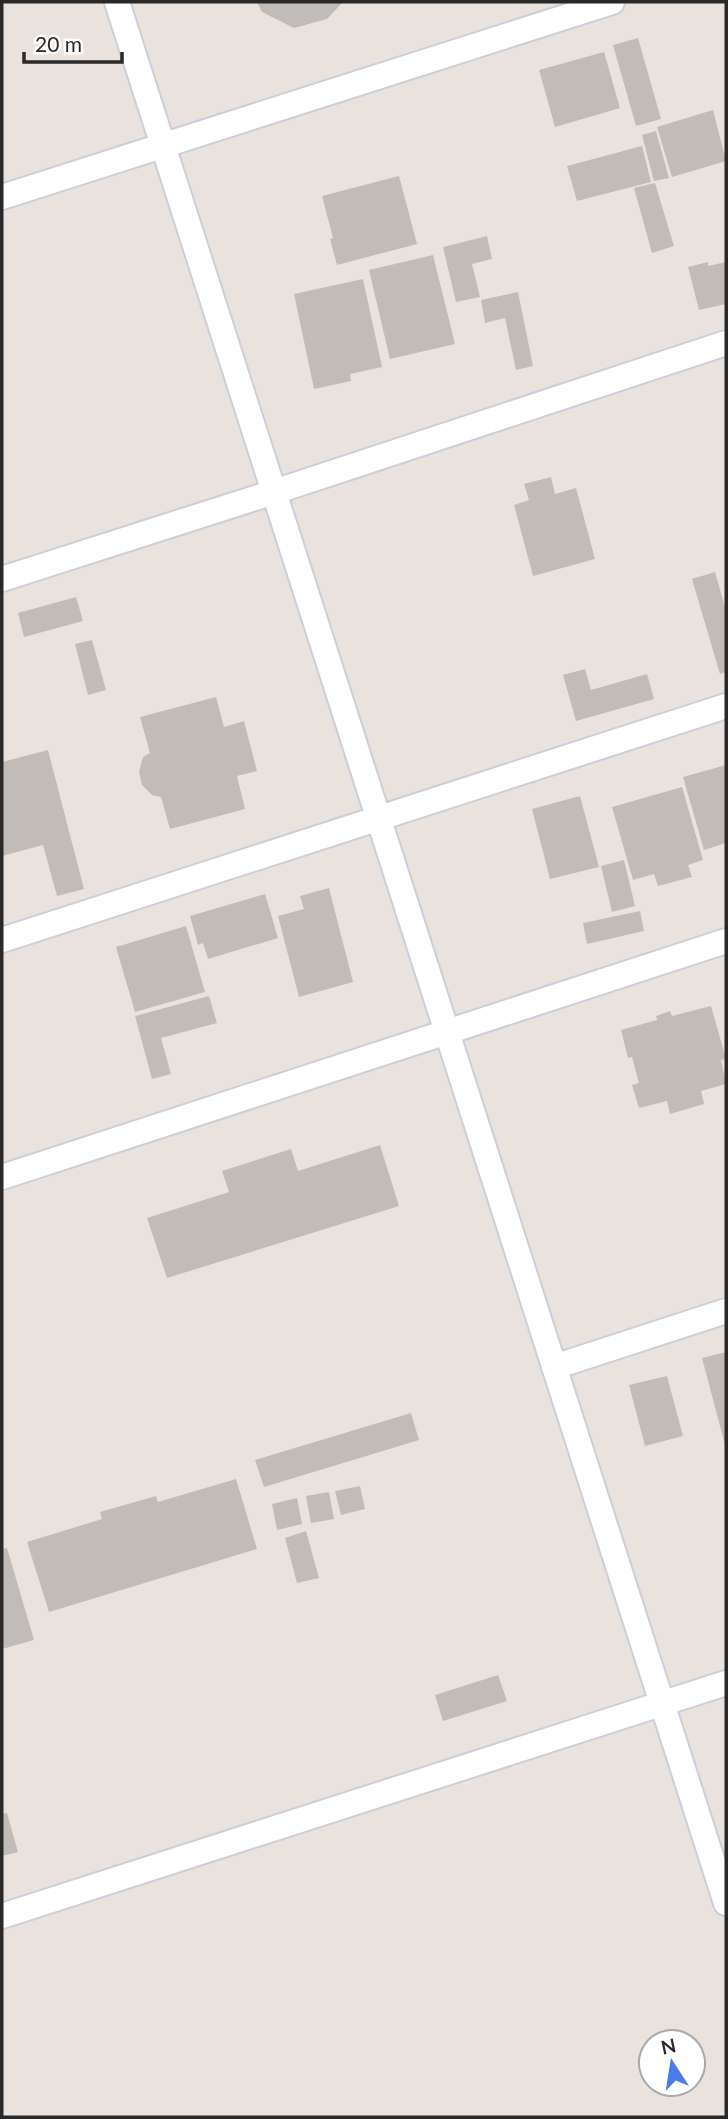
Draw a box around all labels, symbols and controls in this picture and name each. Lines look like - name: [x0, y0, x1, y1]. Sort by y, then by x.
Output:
- scale bar: [24, 21, 122, 65]
- text: 20 m: [35, 31, 82, 56]
- north arrow: [637, 2028, 707, 2098]
- text: N: [659, 2033, 678, 2059]

